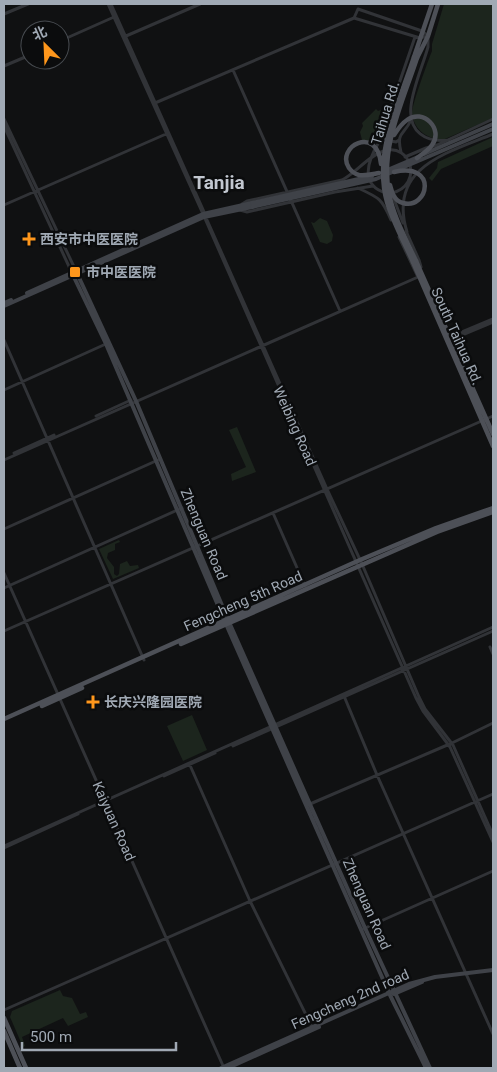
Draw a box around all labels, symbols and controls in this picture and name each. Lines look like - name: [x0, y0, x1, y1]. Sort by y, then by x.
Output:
- north arrow: [20, 20, 70, 70]
- text: 北: [30, 23, 49, 43]
- street label: Taihua Rd.: [368, 79, 402, 147]
- district label: Tanjia: [193, 171, 245, 194]
- place label: 西安市中医医院: [40, 231, 138, 247]
- marker: 西安市中医医院: [22, 232, 36, 246]
- place label: 市中医医院: [86, 264, 156, 280]
- marker: 市中医医院: [68, 265, 82, 279]
- street label: South Taihua Rd.: [428, 285, 486, 387]
- street label: Weibing Road: [270, 384, 320, 468]
- street label: Zhenguan Road: [178, 486, 230, 582]
- street label: Fengcheng 5th Road: [181, 568, 305, 634]
- place label: 长庆兴隆园医院: [104, 694, 202, 710]
- marker: 长庆兴隆园医院: [86, 695, 100, 709]
- street label: Kaiyuan Road: [89, 779, 139, 863]
- street label: Zhenguan Road: [340, 856, 394, 952]
- street label: Fengcheng 2nd road: [289, 966, 411, 1032]
- scale bar: [22, 1020, 176, 1052]
- text: 500 m: [30, 1028, 72, 1046]

